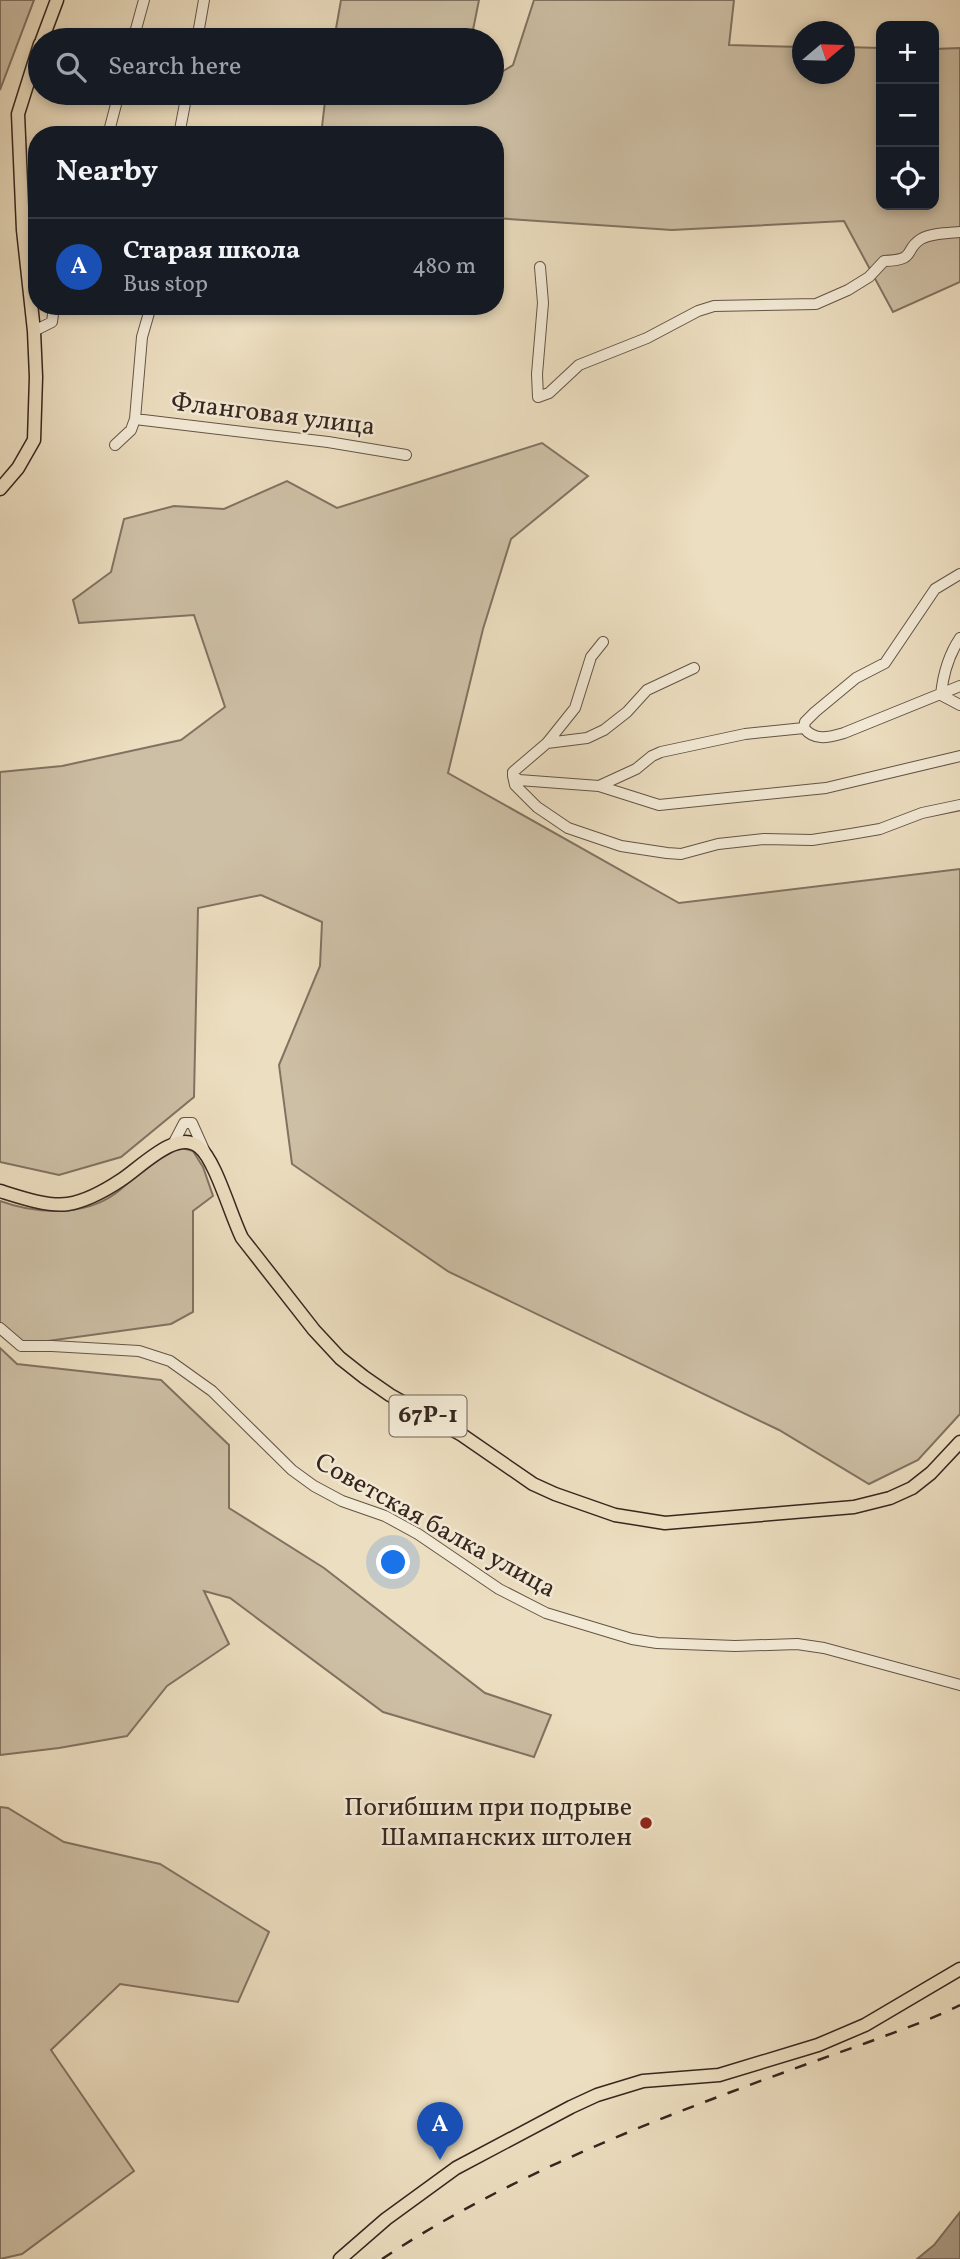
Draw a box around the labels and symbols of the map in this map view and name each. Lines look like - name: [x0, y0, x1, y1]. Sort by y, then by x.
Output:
- north arrow: [792, 21, 855, 84]
- street label: Фланговая улица: [169, 385, 377, 445]
- road number: 67Р-1: [390, 1396, 466, 1436]
- street label: Советская балка улица: [308, 1445, 562, 1607]
- your location: [376, 1545, 410, 1579]
- place label: Погибшим при подрыве Шампанских штолен: [344, 1790, 632, 1856]
- marker: Погибшим при подрыве Шампанских штолен: [638, 1815, 654, 1831]
- pin: A: [417, 2102, 463, 2160]

